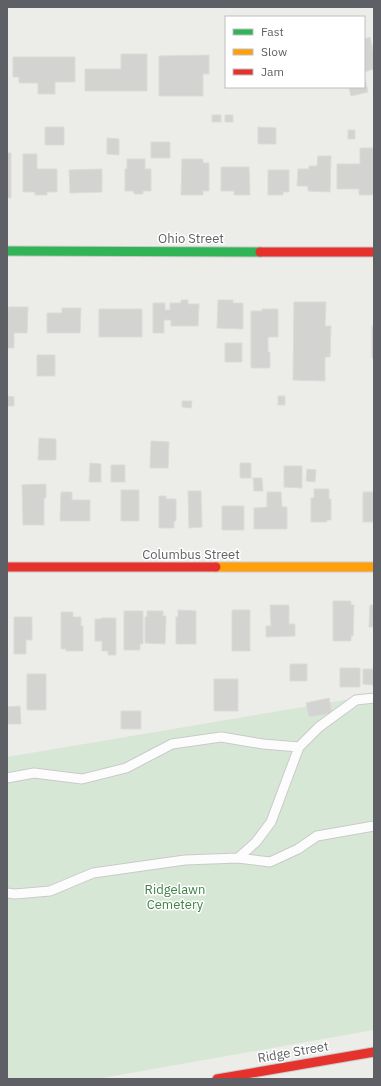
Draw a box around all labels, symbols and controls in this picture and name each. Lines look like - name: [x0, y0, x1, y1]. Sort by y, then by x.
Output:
- legend: [225, 16, 365, 88]
- text: Fast: [261, 24, 284, 39]
- text: Slow: [261, 44, 287, 59]
- text: Jam: [261, 64, 284, 79]
- street label: Ohio Street: [158, 230, 224, 247]
- street label: Columbus Street: [142, 546, 240, 563]
- park label: Ridgelawn Cemetery: [145, 881, 205, 913]
- street label: Ridge Street: [256, 1037, 330, 1067]

